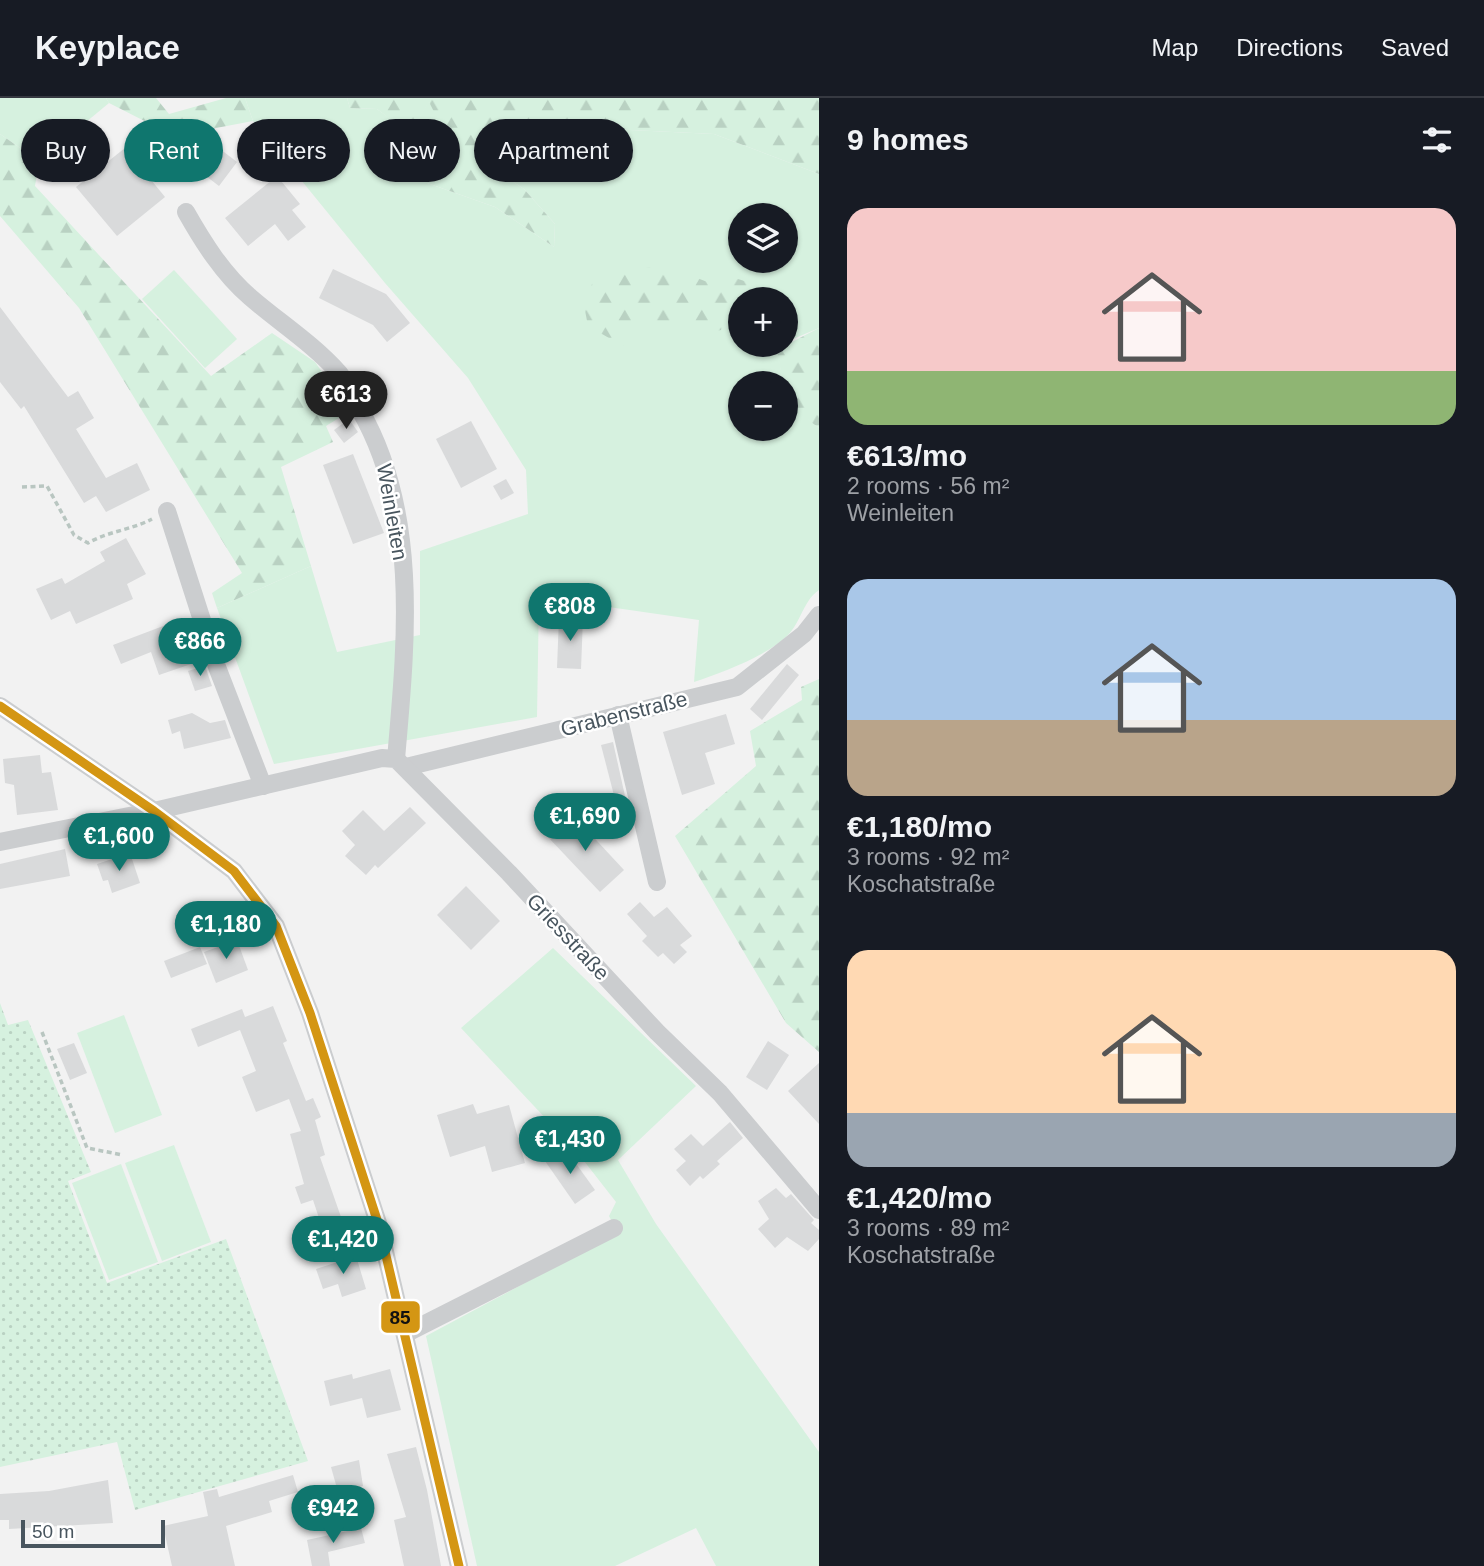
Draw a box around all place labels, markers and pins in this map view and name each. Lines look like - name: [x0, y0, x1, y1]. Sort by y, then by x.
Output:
- pin: €613: [305, 372, 387, 431]
- pin: €808: [529, 584, 611, 643]
- pin: €866: [159, 618, 241, 678]
- pin: €1,690: [528, 794, 642, 853]
- pin: €1,600: [62, 814, 176, 873]
- pin: €1,180: [169, 902, 283, 961]
- pin: €1,430: [513, 1116, 627, 1176]
- pin: €1,420: [286, 1216, 400, 1276]
- pin: €942: [292, 1486, 374, 1545]

